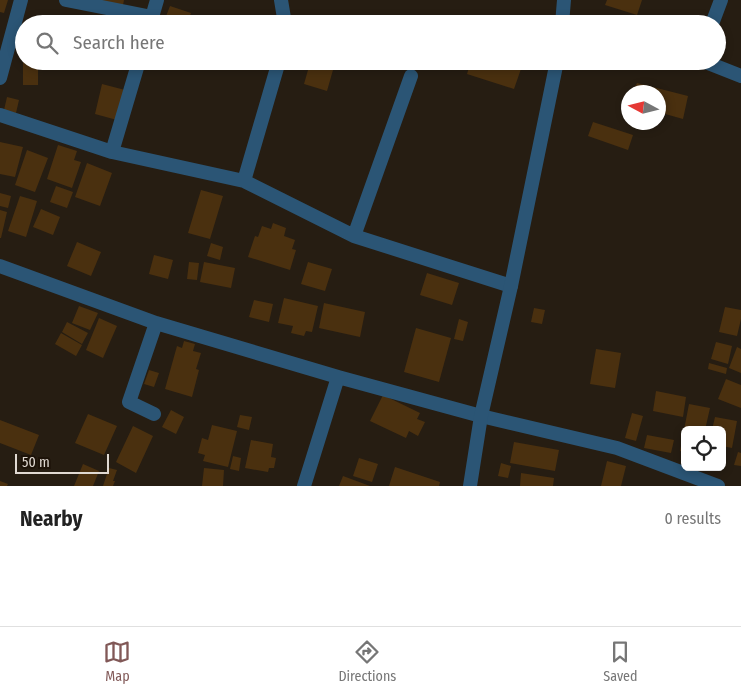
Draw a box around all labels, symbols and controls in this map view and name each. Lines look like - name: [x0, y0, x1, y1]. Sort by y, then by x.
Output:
- search box: [15, 15, 726, 70]
- icon: search: [33, 29, 61, 57]
- text: Search here: [73, 31, 165, 54]
- north arrow: [621, 85, 666, 130]
- map controls: [681, 426, 726, 471]
- button: locate: [681, 426, 726, 471]
- scale bar: [15, 451, 109, 474]
- text: 50 m: [22, 454, 50, 471]
- text: Nearby: [20, 506, 82, 532]
- text: 0 results: [664, 509, 721, 528]
- tab: Map: [103, 638, 131, 685]
- tab: Directions: [338, 638, 396, 685]
- tab: Saved: [603, 638, 638, 685]

